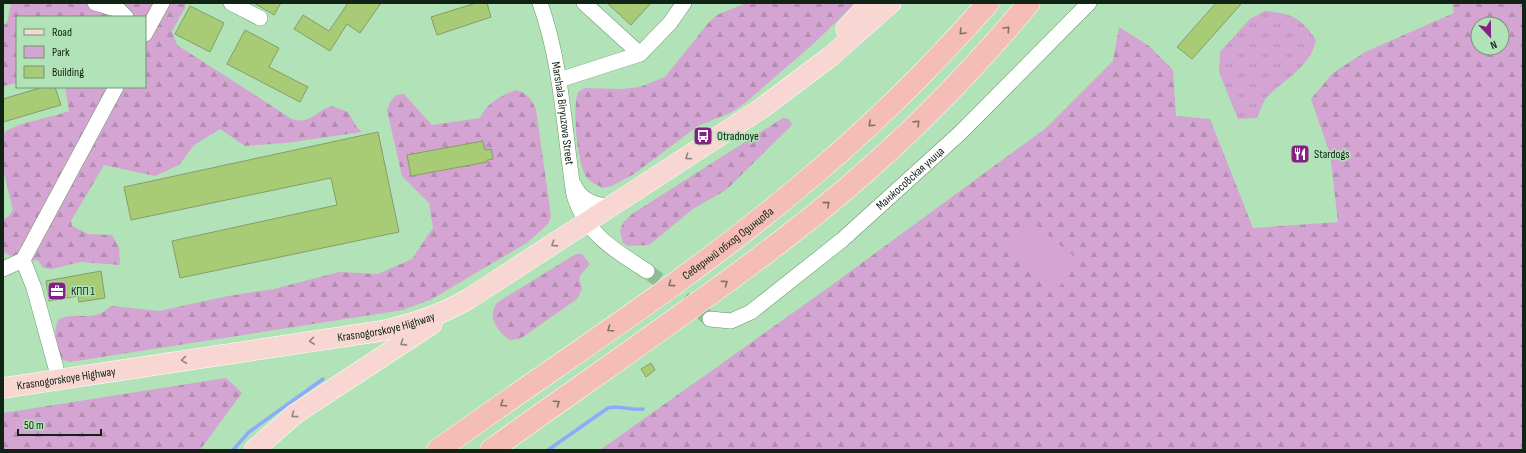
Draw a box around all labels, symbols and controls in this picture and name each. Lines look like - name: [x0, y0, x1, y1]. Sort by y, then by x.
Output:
- legend: [16, 16, 146, 88]
- north arrow: [1470, 16, 1510, 56]
- text: Road: [52, 25, 72, 40]
- one-way arrow: [1002, 26, 1010, 34]
- one-way arrow: [959, 27, 967, 35]
- text: N: [1488, 38, 1499, 52]
- text: Park: [52, 45, 70, 60]
- street label: Marshala Biryuzova Street: [548, 61, 577, 166]
- text: Building: [52, 65, 84, 80]
- one-way arrow: [868, 120, 876, 127]
- one-way arrow: [912, 120, 920, 127]
- bus stop icon: Otradnoye: [692, 125, 714, 147]
- place label: Otradnoye: [717, 129, 759, 144]
- restaurant icon: Stardogs: [1289, 143, 1311, 165]
- street label: Манжосовская улица: [873, 144, 948, 213]
- place label: Stardogs: [1314, 147, 1350, 162]
- one-way arrow: [685, 152, 692, 160]
- one-way arrow: [823, 201, 830, 208]
- street label: Северный обход Одинцова: [680, 204, 777, 283]
- one-way arrow: [551, 239, 558, 246]
- office icon: КПП 1: [46, 280, 68, 302]
- one-way arrow: [669, 280, 676, 287]
- one-way arrow: [720, 281, 727, 288]
- place label: КПП 1: [71, 284, 95, 299]
- street label: Krasnogorskoye Highway: [336, 309, 437, 345]
- one-way arrow: [607, 324, 614, 331]
- one-way arrow: [309, 336, 315, 345]
- one-way arrow: [400, 338, 407, 346]
- one-way arrow: [181, 355, 187, 364]
- street label: Krasnogorskoye Highway: [16, 364, 117, 394]
- one-way arrow: [501, 399, 508, 406]
- one-way arrow: [553, 400, 560, 408]
- one-way arrow: [292, 410, 299, 417]
- scale bar: [18, 411, 101, 437]
- text: 50 m: [24, 418, 44, 433]

